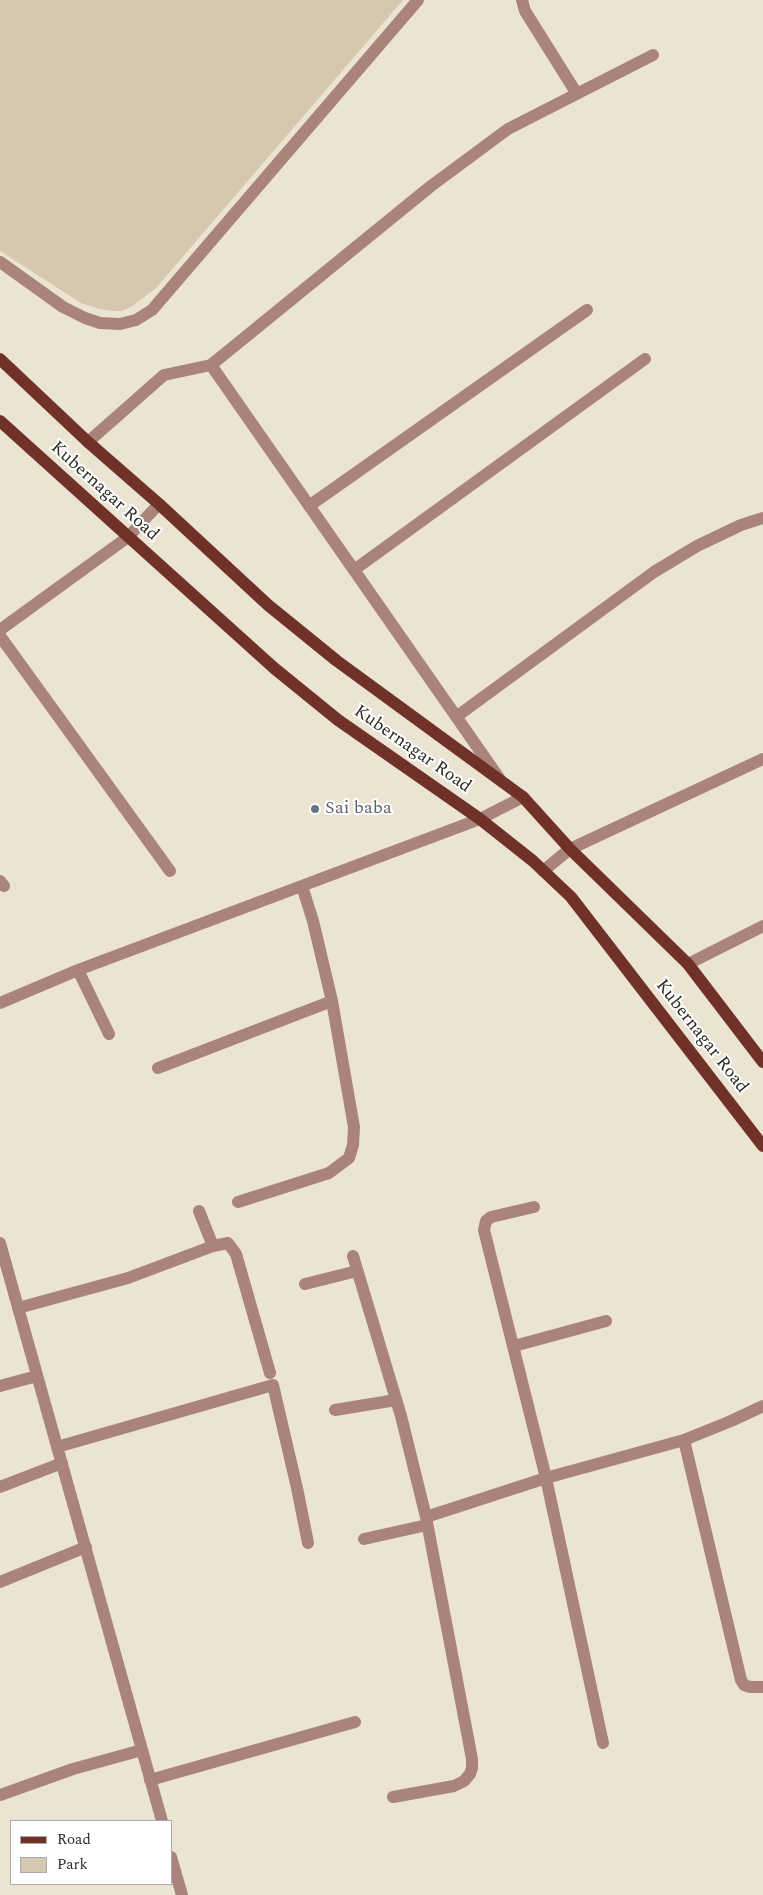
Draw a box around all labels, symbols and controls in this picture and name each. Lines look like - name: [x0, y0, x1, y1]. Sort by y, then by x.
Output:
- street label: Kubernagar Road: [45, 438, 163, 546]
- street label: Kubernagar Road: [349, 701, 475, 799]
- place label: Sai baba: [325, 798, 392, 820]
- marker: Sai baba: [309, 803, 321, 815]
- street label: Kubernagar Road: [650, 976, 752, 1098]
- legend: [10, 1820, 172, 1885]
- text: Road: [57, 1828, 91, 1851]
- text: Park: [57, 1853, 88, 1876]

